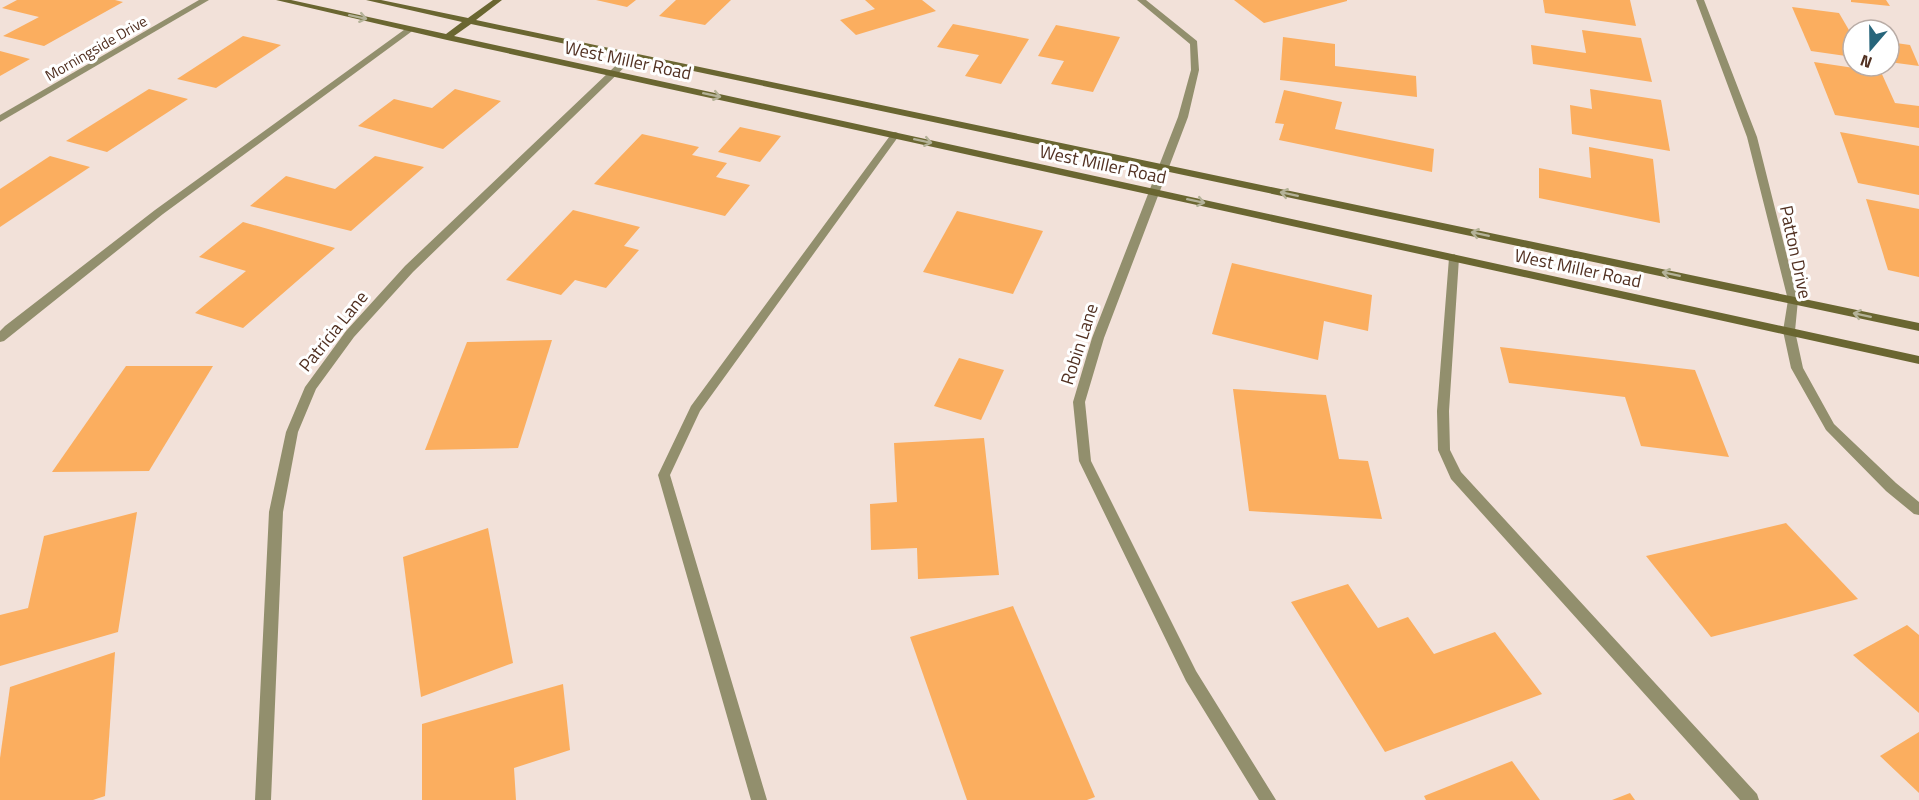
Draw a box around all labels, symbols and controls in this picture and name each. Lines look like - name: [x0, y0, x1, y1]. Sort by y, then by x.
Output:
- street label: Morningside Drive: [41, 9, 151, 87]
- one-way arrow: [347, 12, 367, 23]
- north arrow: [1841, 18, 1901, 78]
- street label: West Miller Road: [562, 33, 694, 87]
- text: N: [1857, 49, 1875, 75]
- one-way arrow: [702, 90, 721, 101]
- one-way arrow: [913, 136, 932, 148]
- street label: West Miller Road: [1037, 137, 1169, 191]
- one-way arrow: [1280, 188, 1300, 199]
- one-way arrow: [1185, 196, 1205, 207]
- street label: Patton Drive: [1773, 203, 1819, 301]
- one-way arrow: [1471, 228, 1490, 239]
- street label: West Miller Road: [1512, 241, 1644, 295]
- one-way arrow: [1662, 268, 1681, 279]
- street label: Patricia Lane: [292, 285, 374, 377]
- street label: Robin Lane: [1053, 300, 1105, 388]
- one-way arrow: [1852, 308, 1871, 320]

